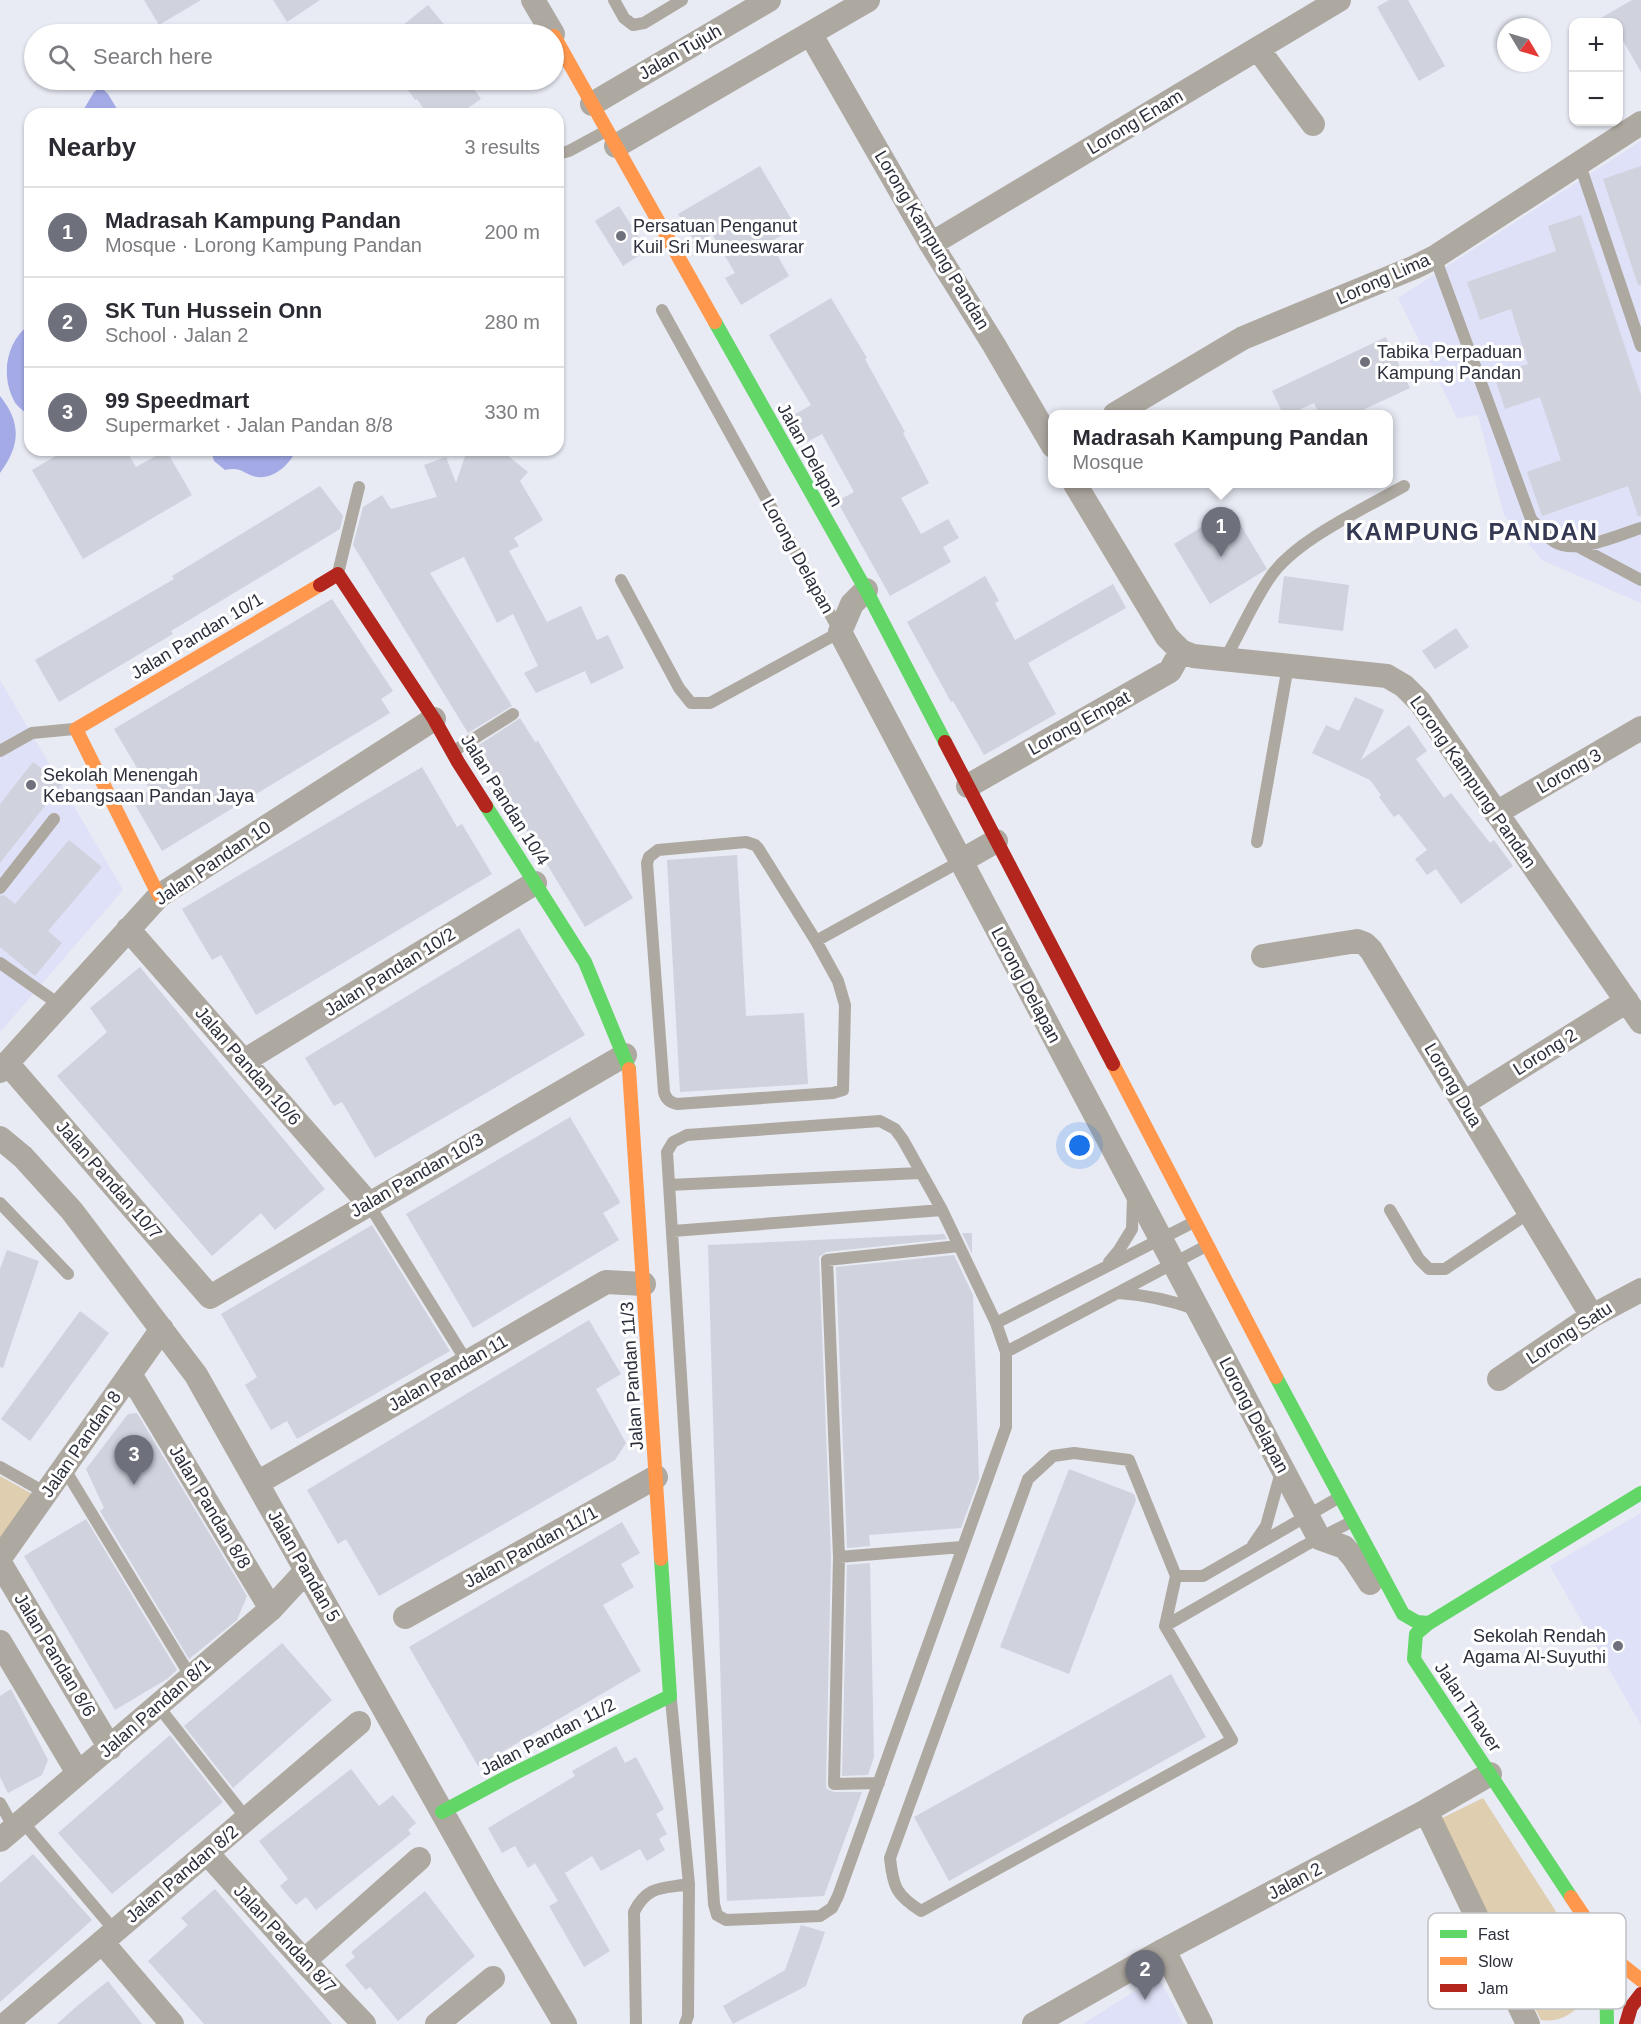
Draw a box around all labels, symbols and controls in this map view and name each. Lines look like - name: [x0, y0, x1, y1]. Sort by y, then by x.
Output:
- north arrow: [1497, 18, 1551, 72]
- map controls: [1569, 18, 1623, 126]
- button: +: [1569, 18, 1623, 72]
- street label: Jalan Tujuh: [635, 20, 725, 84]
- search box: [24, 24, 564, 90]
- icon: search: [45, 41, 78, 74]
- text: Search here: [93, 44, 213, 69]
- button: −: [1569, 72, 1623, 126]
- street label: Lorong Enam: [1084, 86, 1186, 158]
- text: Nearby: [48, 132, 136, 162]
- text: 3 results: [464, 136, 540, 158]
- street label: Lorong Kampung Pandan: [871, 147, 993, 333]
- text: Madrasah Kampung Pandan: [105, 208, 401, 233]
- place label: Persatuan Penganut Kuil Sri Muneeswarar: [633, 216, 804, 257]
- text: 1: [62, 221, 73, 243]
- text: 200 m: [484, 221, 540, 243]
- marker: Persatuan Penganut Kuil Sri Muneeswarar: [614, 229, 628, 243]
- text: Mosque · Lorong Kampung Pandan: [105, 234, 422, 256]
- street label: Lorong Lima: [1333, 249, 1434, 308]
- text: SK Tun Hussein Onn: [105, 298, 322, 323]
- text: 2: [62, 311, 73, 333]
- text: 280 m: [484, 311, 540, 333]
- text: School · Jalan 2: [105, 324, 248, 346]
- place label: Tabika Perpaduan Kampung Pandan: [1377, 342, 1522, 383]
- marker: Tabika Perpaduan Kampung Pandan: [1358, 355, 1372, 369]
- text: 99 Speedmart: [105, 388, 249, 413]
- street label: Jalan Delapan: [773, 400, 847, 510]
- text: 3: [62, 401, 73, 423]
- text: 330 m: [484, 401, 540, 423]
- popup: [1048, 410, 1393, 488]
- text: Supermarket · Jalan Pandan 8/8: [105, 414, 393, 436]
- text: Madrasah Kampung Pandan: [1073, 425, 1368, 450]
- text: Mosque: [1073, 451, 1144, 473]
- street label: Lorong Delapan: [758, 495, 838, 617]
- pin: 1: [1202, 508, 1240, 557]
- district label: KAMPUNG PANDAN: [1346, 518, 1598, 545]
- street label: Jalan Pandan 10/1: [128, 589, 266, 683]
- street label: Lorong Empat: [1025, 687, 1133, 759]
- street label: Lorong Kampung Pandan: [1406, 692, 1540, 872]
- street label: Jalan Pandan 10/4: [457, 731, 553, 869]
- street label: Lorong 3: [1533, 745, 1605, 797]
- place label: Sekolah Menengah Kebangsaan Pandan Jaya: [43, 765, 255, 806]
- marker: Sekolah Menengah Kebangsaan Pandan Jaya: [24, 778, 38, 792]
- street label: Jalan Pandan 10: [151, 817, 275, 909]
- street label: Jalan Pandan 10/2: [321, 924, 459, 1020]
- street label: Lorong Delapan: [987, 924, 1065, 1046]
- street label: Jalan Pandan 10/6: [191, 1003, 305, 1129]
- street label: Lorong 2: [1510, 1025, 1580, 1079]
- street label: Lorong Dua: [1420, 1040, 1486, 1131]
- street label: Jalan Pandan 10/7: [52, 1117, 166, 1243]
- street label: Jalan Pandan 10/3: [347, 1129, 487, 1221]
- your location: [1065, 1131, 1094, 1160]
- street label: Lorong Satu: [1522, 1298, 1616, 1368]
- street label: Jalan Pandan 11/3: [617, 1301, 647, 1451]
- street label: Jalan Pandan 11: [385, 1331, 511, 1415]
- street label: Lorong Delapan: [1215, 1354, 1293, 1476]
- street label: Jalan Pandan 8: [37, 1387, 125, 1501]
- pin: 3: [114, 1436, 154, 1485]
- street label: Jalan Pandan 8/8: [165, 1442, 255, 1572]
- street label: Jalan Pandan 11/1: [461, 1502, 601, 1592]
- street label: Jalan Pandan 5: [264, 1507, 344, 1625]
- street label: Jalan Pandan 8/6: [10, 1590, 100, 1720]
- place label: Sekolah Rendah Agama Al-Suyuthi: [1463, 1626, 1606, 1667]
- marker: Sekolah Rendah Agama Al-Suyuthi: [1611, 1639, 1625, 1653]
- street label: Jalan Pandan 8/1: [96, 1654, 214, 1762]
- street label: Jalan Thaver: [1431, 1658, 1505, 1756]
- street label: Jalan Pandan 11/2: [477, 1694, 619, 1780]
- street label: Jalan Pandan 8/2: [122, 1821, 242, 1927]
- street label: Jalan 2: [1265, 1859, 1325, 1903]
- street label: Jalan Pandan 8/7: [230, 1881, 340, 1997]
- legend: [1428, 1913, 1626, 2009]
- text: Fast: [1478, 1926, 1510, 1943]
- pin: 2: [1126, 1950, 1164, 2000]
- text: Slow: [1478, 1953, 1513, 1970]
- text: Jam: [1478, 1980, 1508, 1997]

